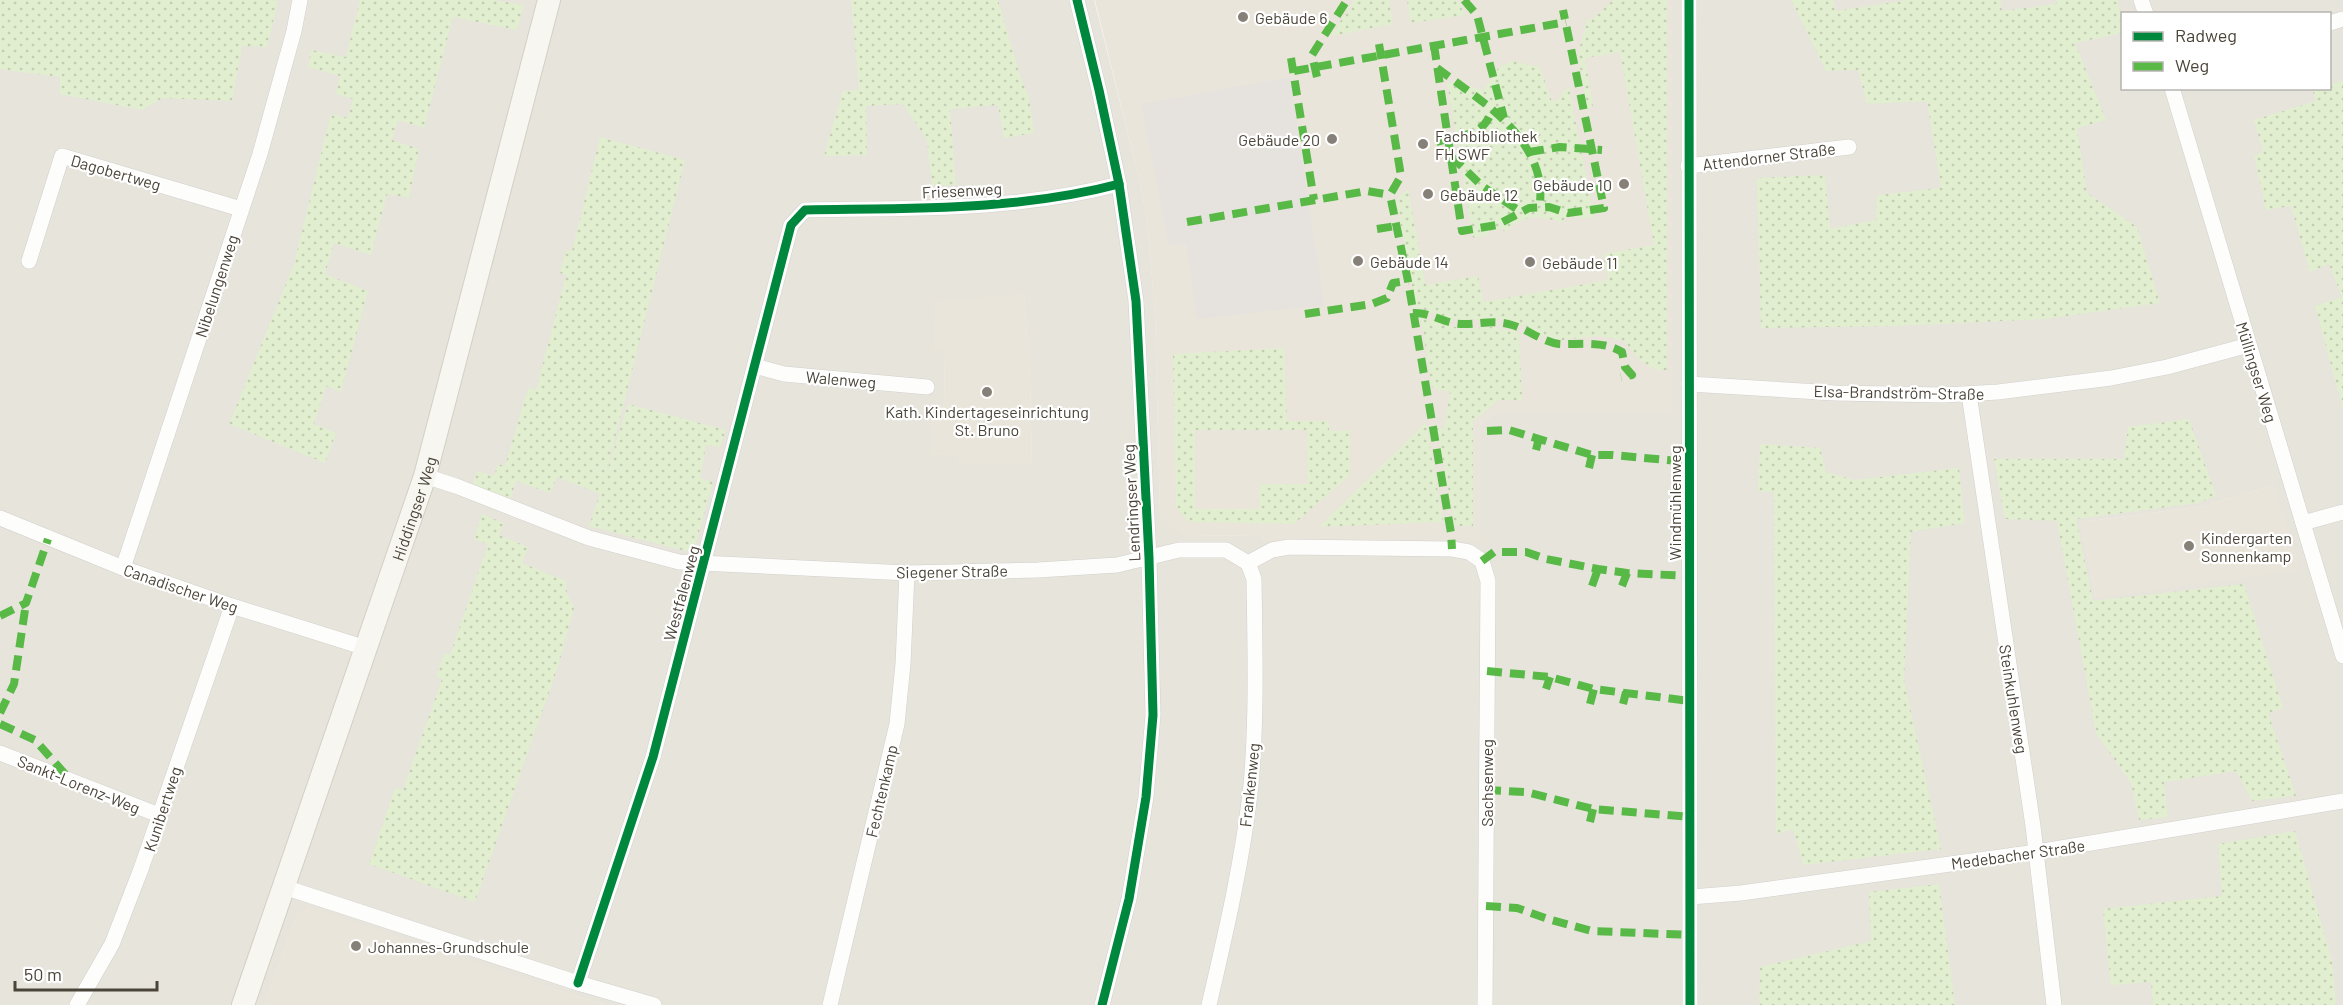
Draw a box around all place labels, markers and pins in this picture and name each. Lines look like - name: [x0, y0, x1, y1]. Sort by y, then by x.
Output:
- place label: Gebäude 6: [1255, 8, 1328, 27]
- marker: Gebäude 6: [1236, 10, 1250, 24]
- place label: Fachbibliothek FH SWF: [1435, 126, 1538, 163]
- place label: Gebäude 20: [1238, 130, 1320, 149]
- marker: Gebäude 20: [1325, 132, 1339, 146]
- marker: Fachbibliothek FH SWF: [1416, 137, 1430, 151]
- place label: Gebäude 10: [1533, 175, 1612, 194]
- marker: Gebäude 10: [1617, 177, 1631, 191]
- place label: Gebäude 12: [1440, 185, 1518, 204]
- marker: Gebäude 12: [1421, 187, 1435, 201]
- place label: Gebäude 14: [1370, 252, 1449, 271]
- place label: Gebäude 11: [1542, 253, 1618, 272]
- marker: Gebäude 14: [1351, 254, 1365, 268]
- marker: Gebäude 11: [1523, 255, 1537, 269]
- marker: Kath. Kindertageseinrichtung St. Bruno: [980, 385, 994, 399]
- place label: Kath. Kindertageseinrichtung St. Bruno: [885, 402, 1089, 439]
- place label: Kindergarten Sonnenkamp: [2201, 528, 2292, 565]
- marker: Kindergarten Sonnenkamp: [2182, 539, 2196, 553]
- place label: Johannes-Grundschule: [368, 937, 529, 956]
- marker: Johannes-Grundschule: [349, 939, 363, 953]

